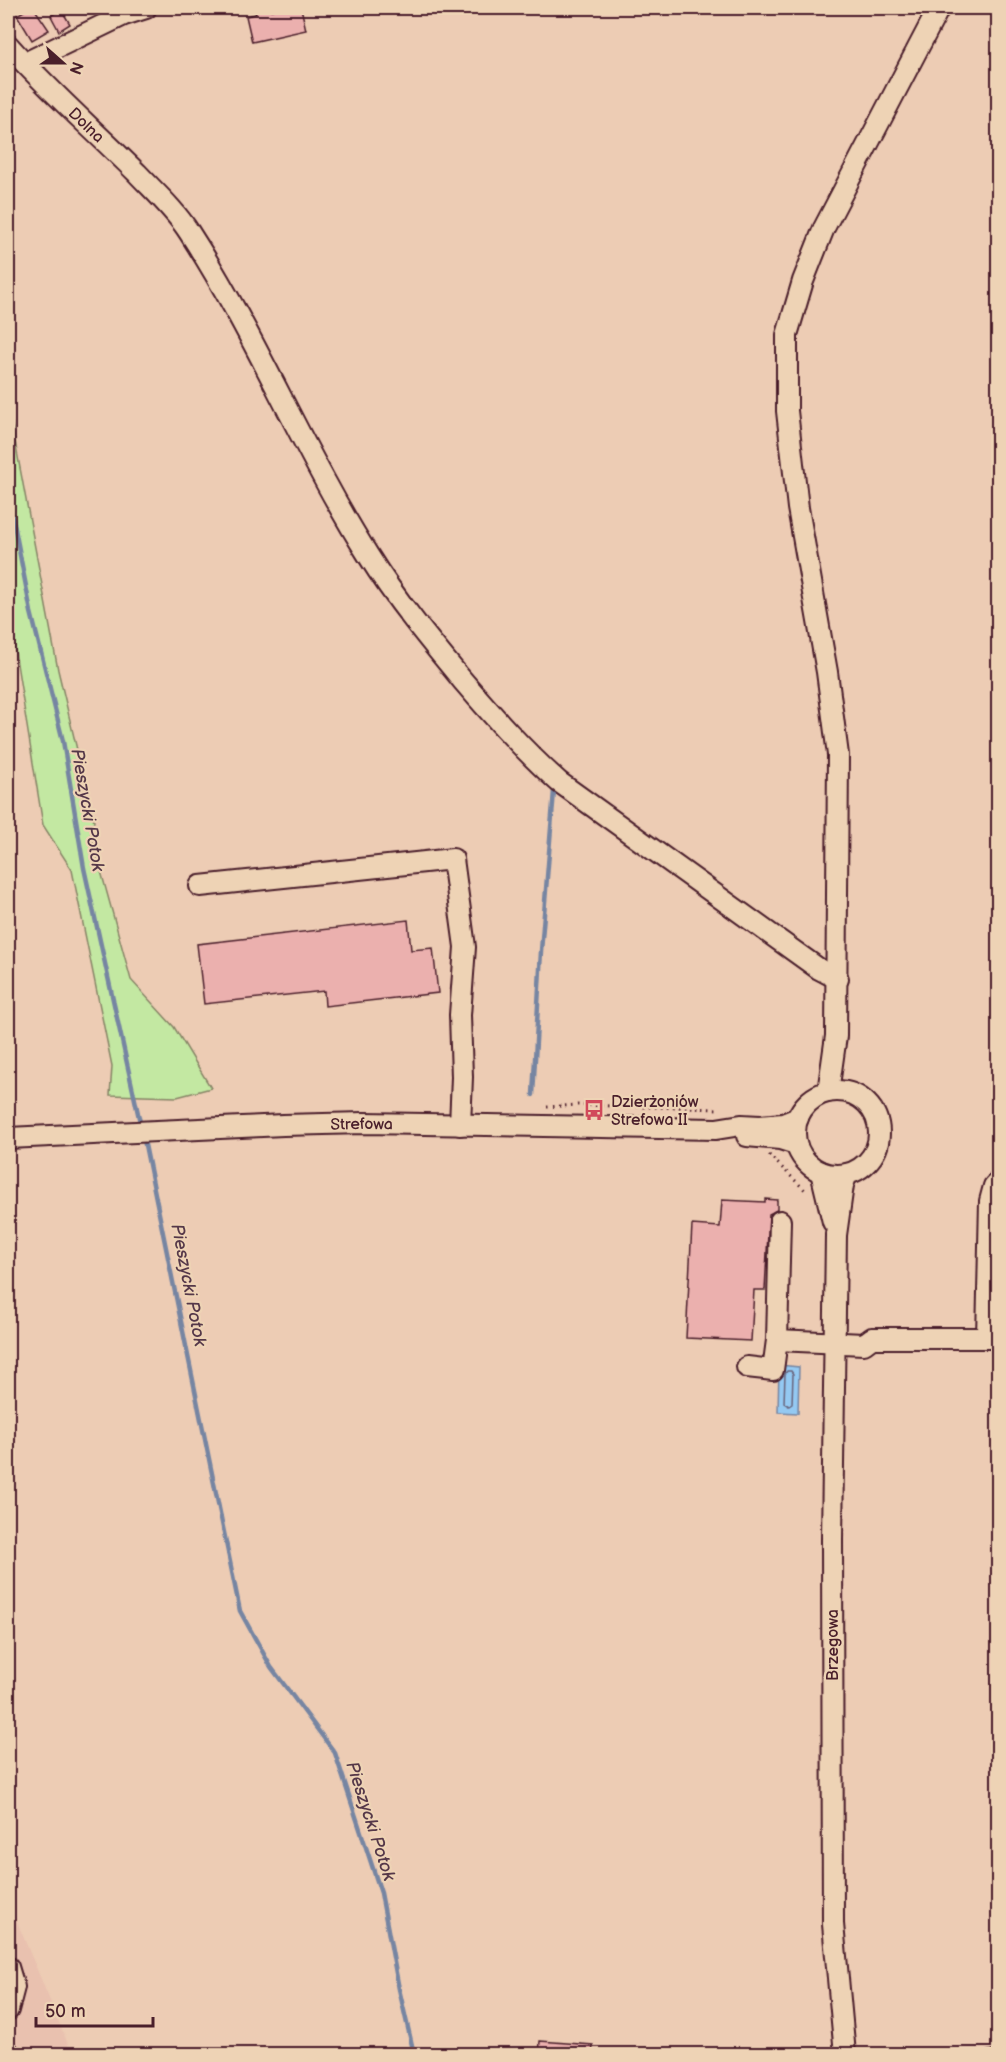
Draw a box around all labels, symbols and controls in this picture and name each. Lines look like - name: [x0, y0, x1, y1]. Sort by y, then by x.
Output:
- north arrow: [33, 33, 93, 93]
- text: N: [65, 59, 87, 77]
- street label: Dolna: [64, 104, 108, 147]
- water label: Pieszycki Potok: [66, 747, 109, 874]
- place label: Dzierżoniów Strefowa II: [611, 1093, 699, 1130]
- bus stop icon: Dzierżoniów Strefowa II: [582, 1098, 606, 1122]
- street label: Strefowa: [330, 1115, 393, 1135]
- water label: Pieszycki Potok: [166, 1222, 211, 1349]
- street label: Brzegowa: [824, 1609, 843, 1681]
- water label: Pieszycki Potok: [341, 1759, 400, 1885]
- scale bar: [36, 1990, 153, 2028]
- text: 50 m: [45, 2001, 86, 2022]

